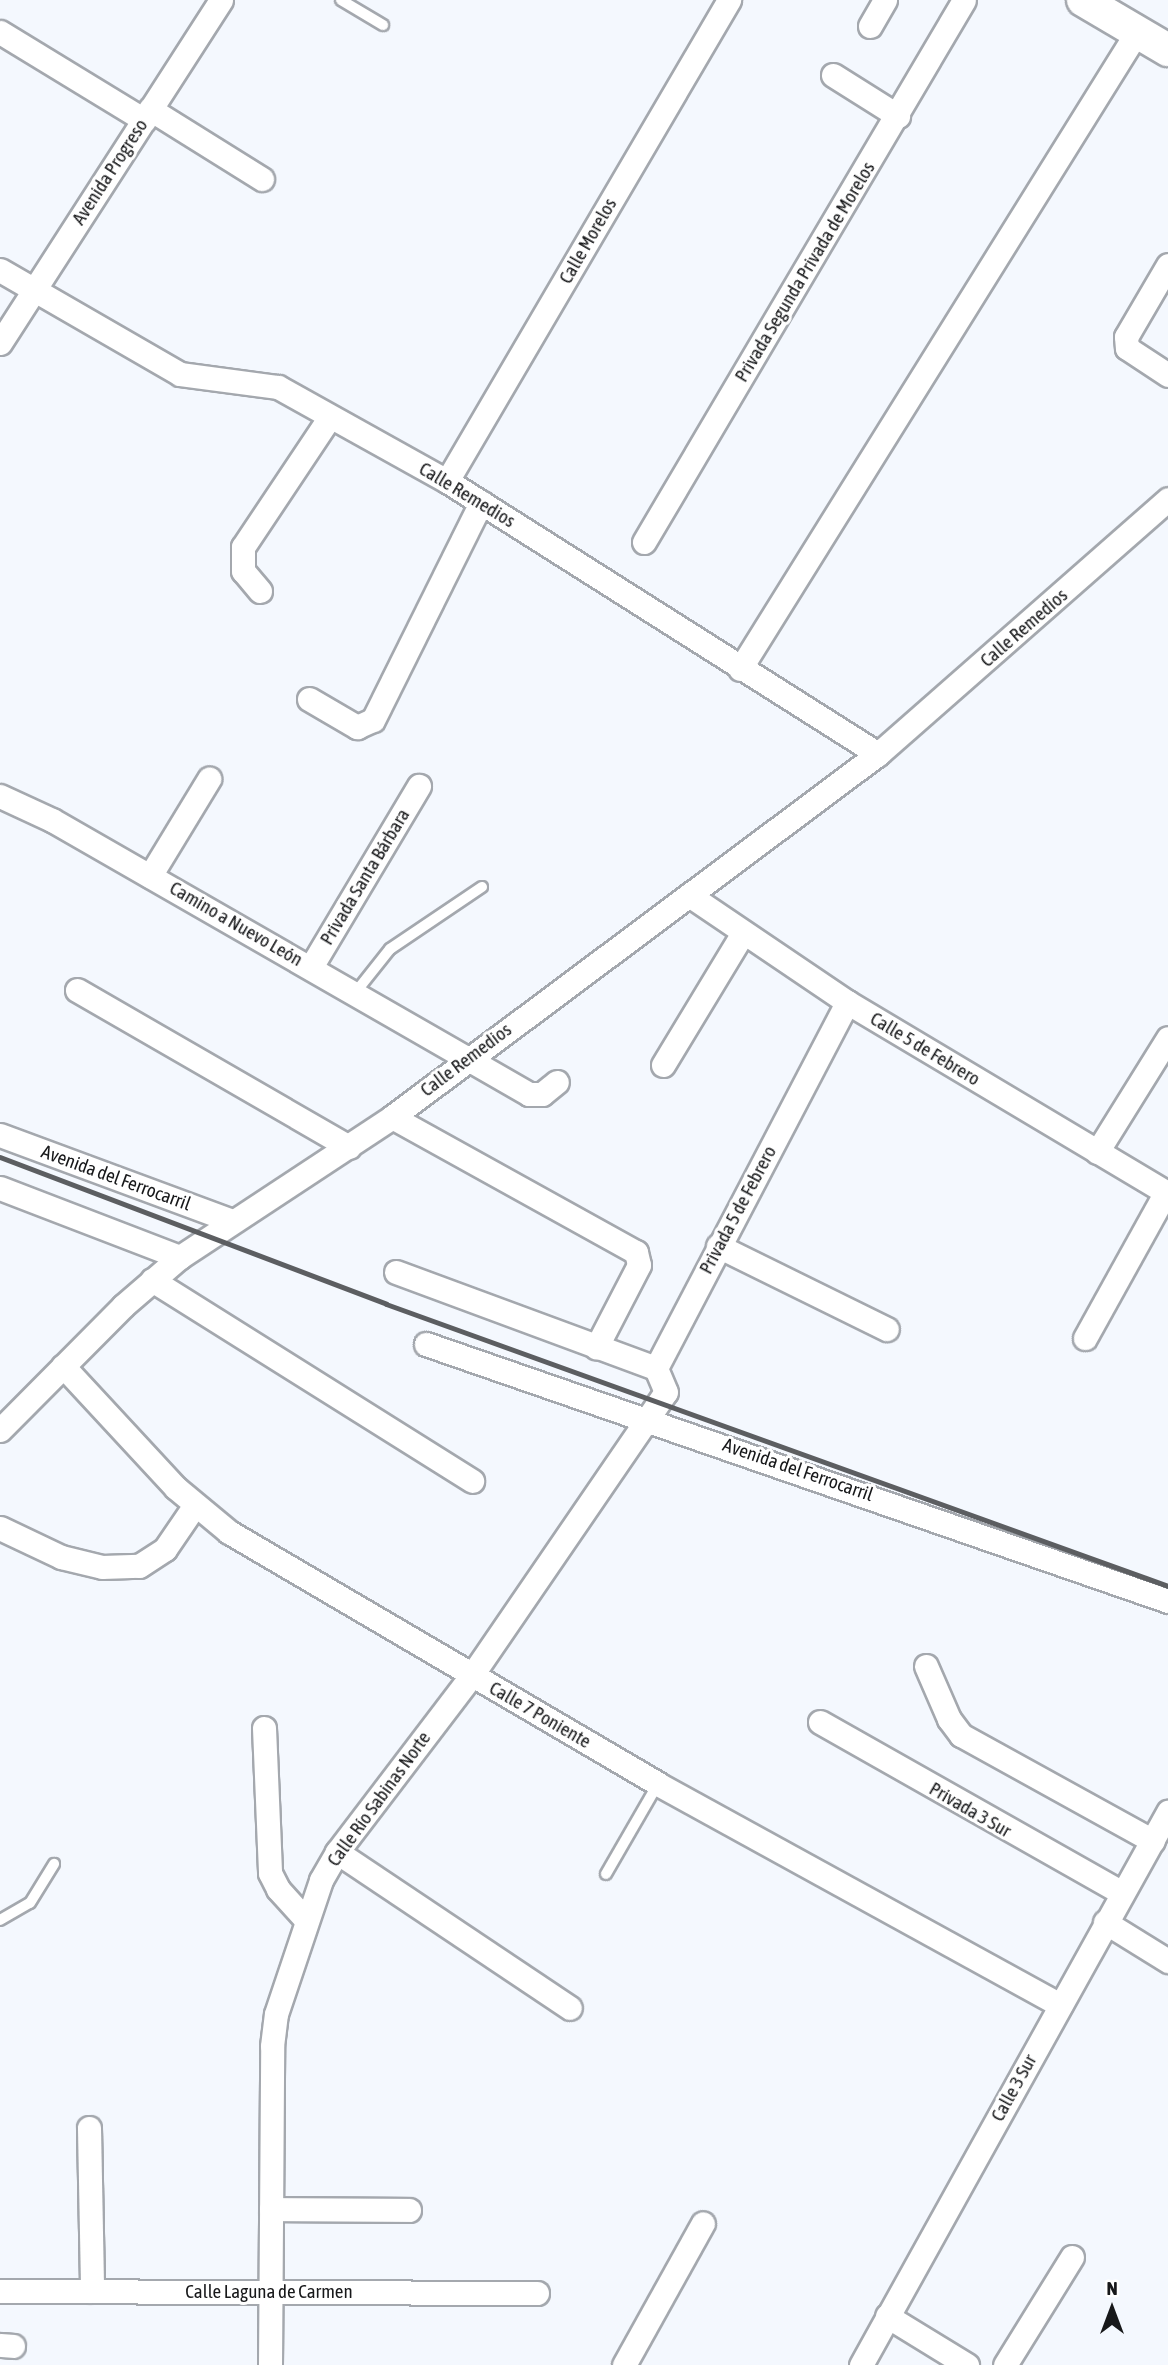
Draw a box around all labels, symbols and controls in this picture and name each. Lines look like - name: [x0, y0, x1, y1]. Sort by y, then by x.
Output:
- street label: Avenida Progreso: [67, 115, 153, 229]
- street label: Privada Segunda Privada de Morelos: [730, 158, 880, 386]
- street label: Calle Morelos: [554, 194, 622, 288]
- street label: Calle Remedios: [415, 457, 519, 533]
- street label: Calle Remedios: [976, 584, 1072, 672]
- street label: Privada Santa Bárbara: [315, 805, 415, 949]
- street label: Camino a Nuevo León: [166, 877, 306, 971]
- street label: Calle 5 de Febrero: [866, 1007, 984, 1091]
- street label: Calle Remedios: [416, 1018, 516, 1102]
- street label: Avenida del Ferrocarril: [38, 1140, 194, 1216]
- street label: Privada 5 de Febrero: [695, 1142, 781, 1278]
- street label: Avenida del Ferrocarril: [720, 1434, 876, 1506]
- street label: Calle 7 Poniente: [485, 1677, 595, 1753]
- street label: Calle Río Sabinas Norte: [322, 1727, 436, 1871]
- street label: Privada 3 Sur: [925, 1778, 1015, 1842]
- street label: Calle 3 Sur: [986, 2051, 1042, 2125]
- north arrow: [1077, 2274, 1147, 2344]
- text: N: [1106, 2277, 1118, 2299]
- street label: Calle Laguna de Carmen: [185, 2281, 353, 2303]

